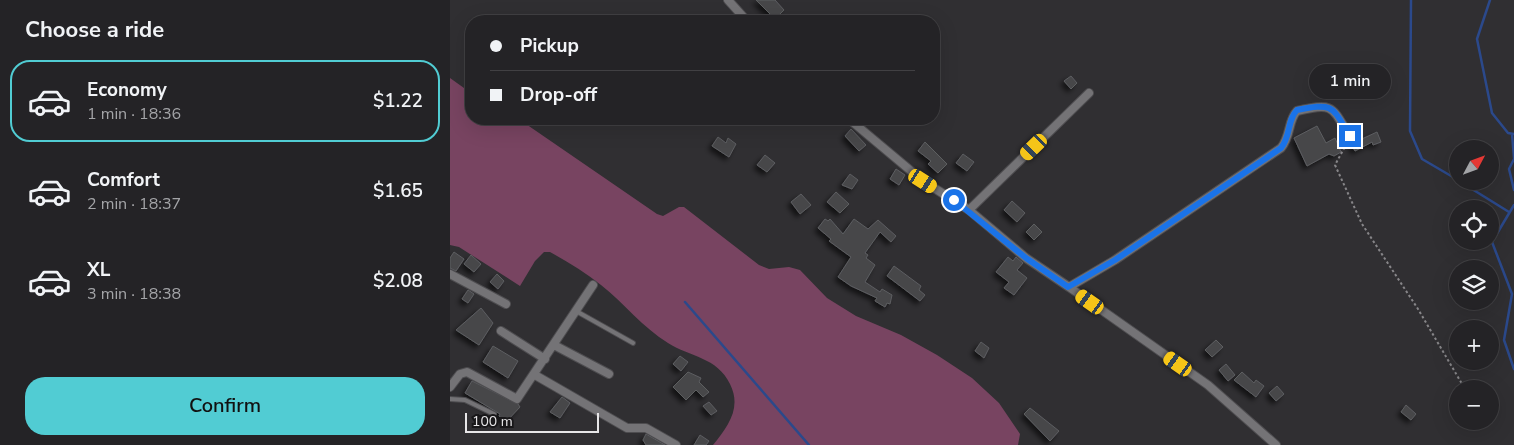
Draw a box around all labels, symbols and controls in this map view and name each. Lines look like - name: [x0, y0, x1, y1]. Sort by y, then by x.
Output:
- text: Choose a ride: [25, 15, 164, 45]
- text: Pickup: [520, 33, 579, 59]
- callout: 1 min: [1309, 64, 1391, 98]
- text: 1 min: [1330, 70, 1370, 92]
- text: Economy: [87, 77, 167, 103]
- icon: car: [27, 79, 72, 124]
- text: Drop-off: [520, 82, 597, 108]
- text: $1.22: [373, 88, 423, 114]
- text: 1 min · 18:36: [87, 103, 181, 125]
- route end: [1339, 125, 1361, 147]
- car: [1017, 131, 1050, 163]
- north arrow: [1449, 140, 1499, 190]
- map controls: [1449, 140, 1499, 430]
- text: Comfort: [87, 167, 160, 193]
- car: [906, 167, 939, 195]
- icon: car: [27, 169, 72, 214]
- text: $1.65: [373, 178, 423, 204]
- route start: [943, 189, 965, 211]
- text: 2 min · 18:37: [87, 193, 181, 215]
- button: locate: [1449, 200, 1499, 250]
- text: XL: [87, 257, 110, 283]
- icon: car: [27, 259, 72, 304]
- button: layers: [1449, 260, 1499, 310]
- text: $2.08: [373, 268, 423, 294]
- text: 3 min · 18:38: [87, 283, 181, 305]
- car: [1073, 287, 1106, 317]
- button: +: [1449, 320, 1499, 370]
- car: [1161, 349, 1194, 379]
- button: Confirm: [25, 377, 425, 435]
- button: −: [1449, 380, 1499, 430]
- scale bar: [465, 410, 599, 433]
- text: 100 m: [472, 412, 513, 431]

